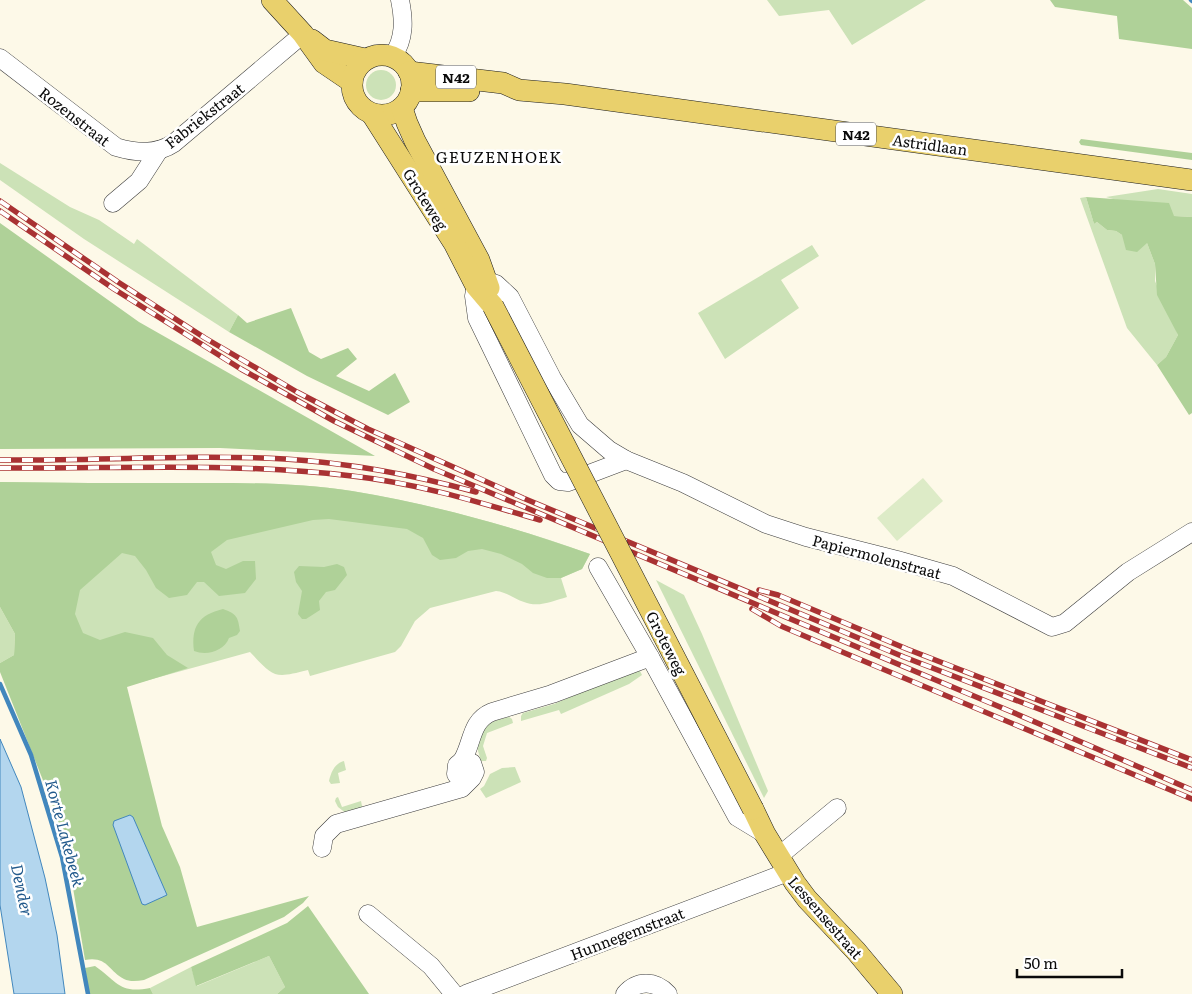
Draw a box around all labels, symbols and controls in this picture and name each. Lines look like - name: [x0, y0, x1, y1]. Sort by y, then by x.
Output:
- road number: N42: [436, 66, 476, 88]
- street label: Fabriekstraat: [159, 77, 249, 153]
- street label: Rozenstraat: [34, 81, 116, 151]
- road number: N42: [836, 122, 876, 146]
- street label: Astridlaan: [891, 127, 969, 161]
- district label: GEUZENHOEK: [436, 144, 562, 168]
- street label: Groteweg: [398, 164, 454, 235]
- street label: Papiermolenstraat: [810, 528, 944, 584]
- street label: Groteweg: [641, 607, 693, 680]
- water label: Korte Lakebeek: [40, 777, 92, 890]
- water label: Dender: [6, 862, 40, 918]
- street label: Lessensestraat: [783, 870, 869, 964]
- street label: Hunnegemstraat: [567, 901, 687, 965]
- scale bar: [1017, 946, 1122, 978]
- text: 50 m: [1024, 951, 1058, 974]

